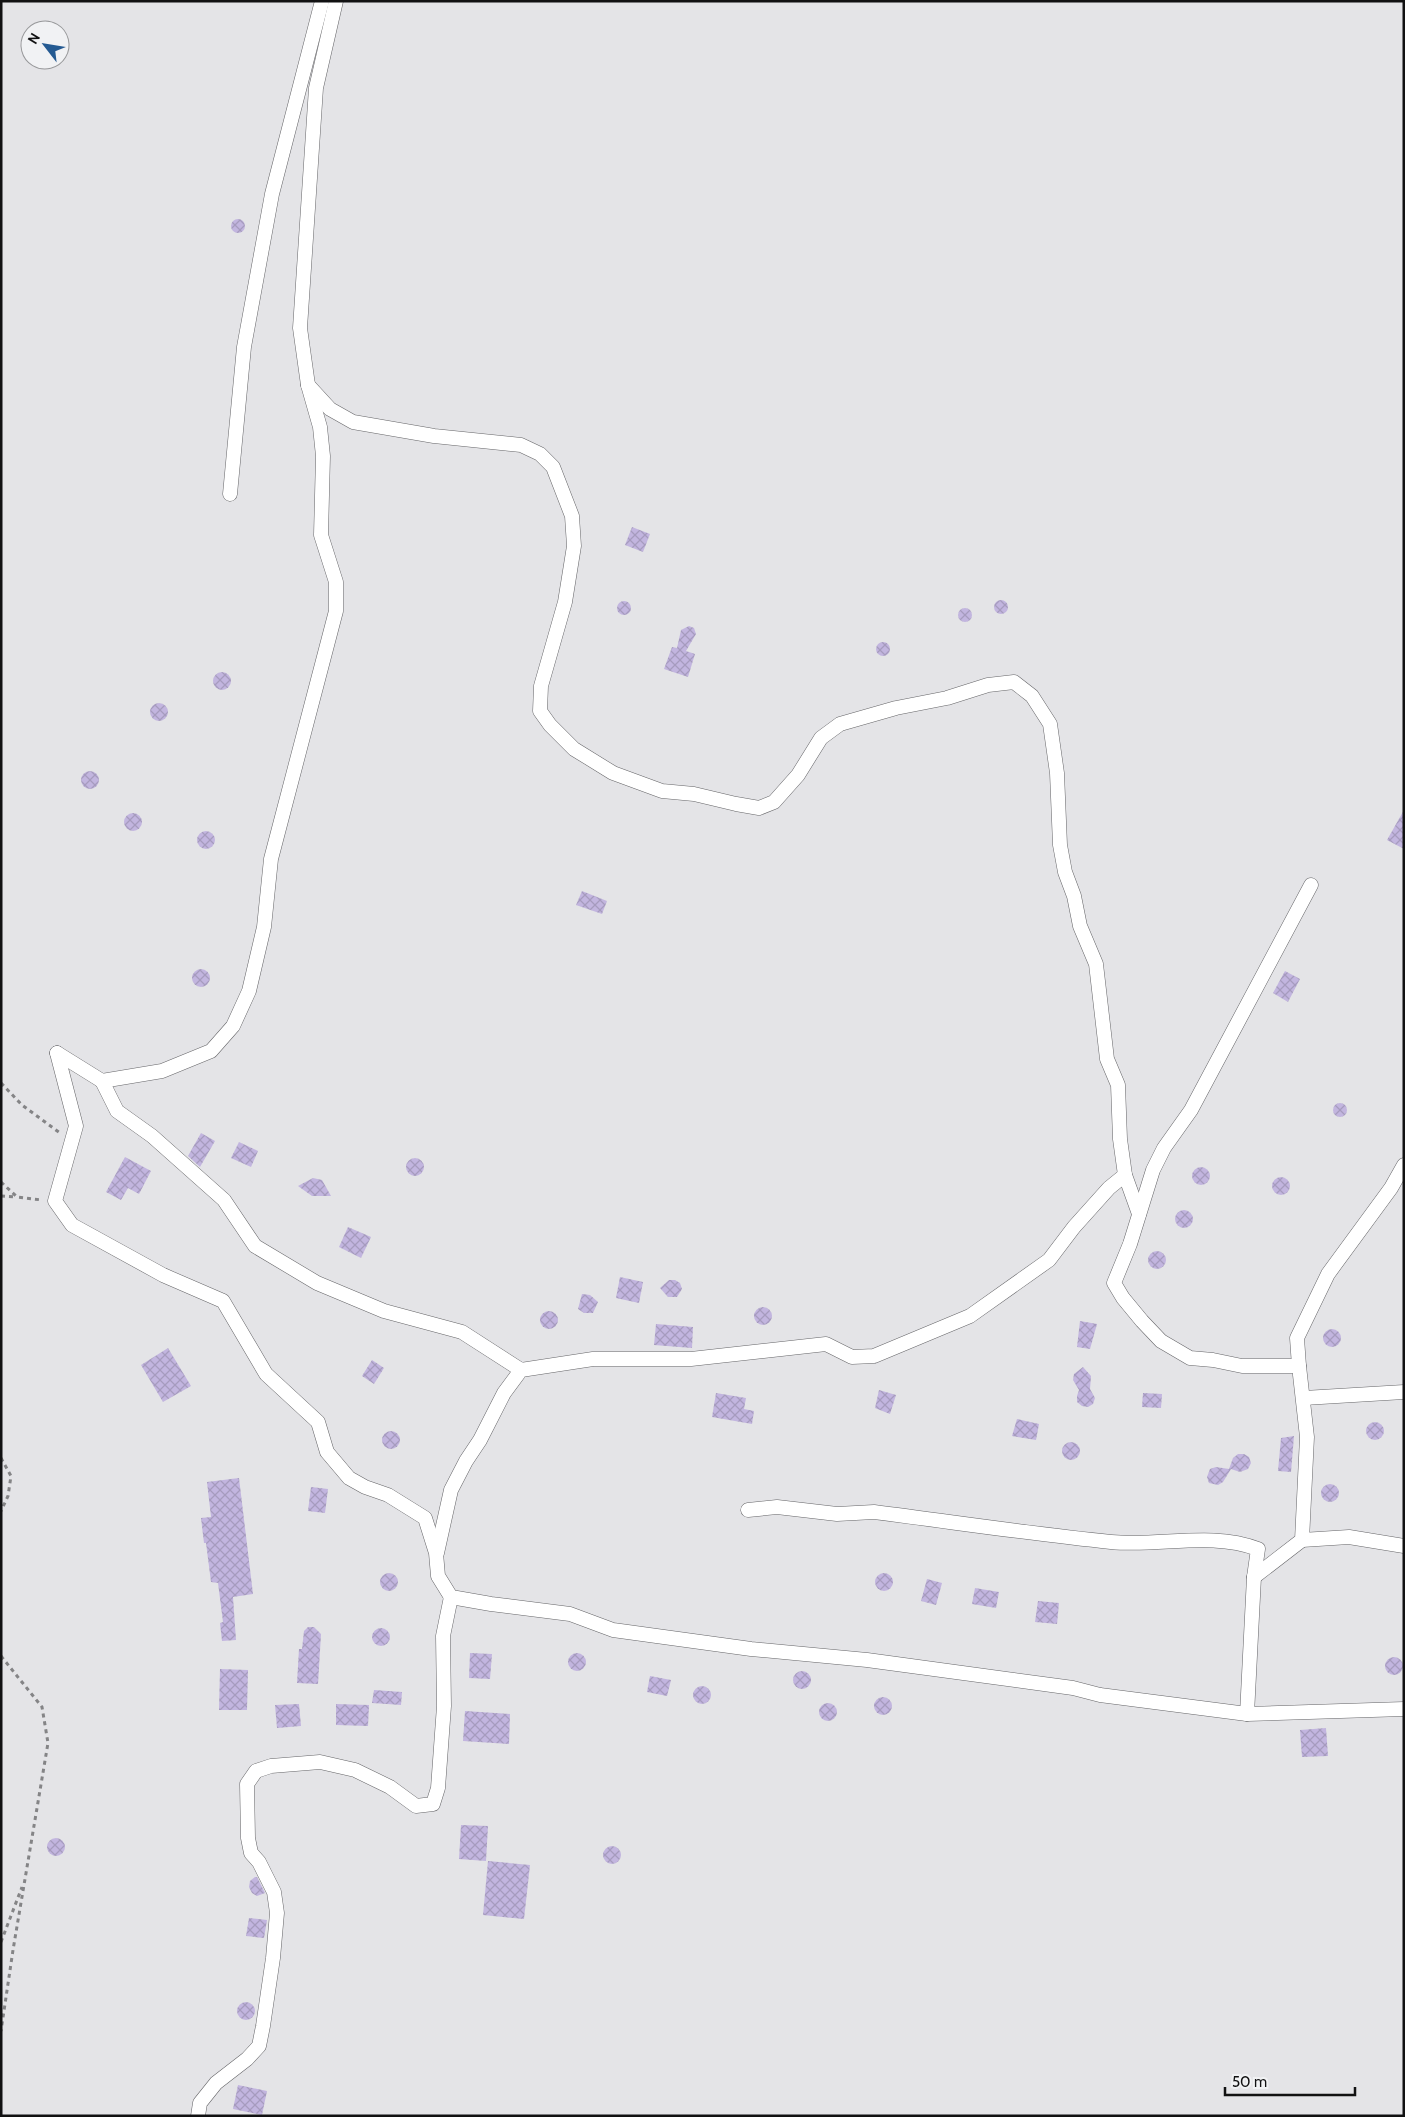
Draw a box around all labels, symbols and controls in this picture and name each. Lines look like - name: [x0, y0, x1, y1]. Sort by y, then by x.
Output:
- north arrow: [20, 20, 70, 70]
- text: N: [24, 29, 44, 47]
- scale bar: [1225, 2064, 1355, 2096]
- text: 50 m: [1232, 2073, 1267, 2091]

